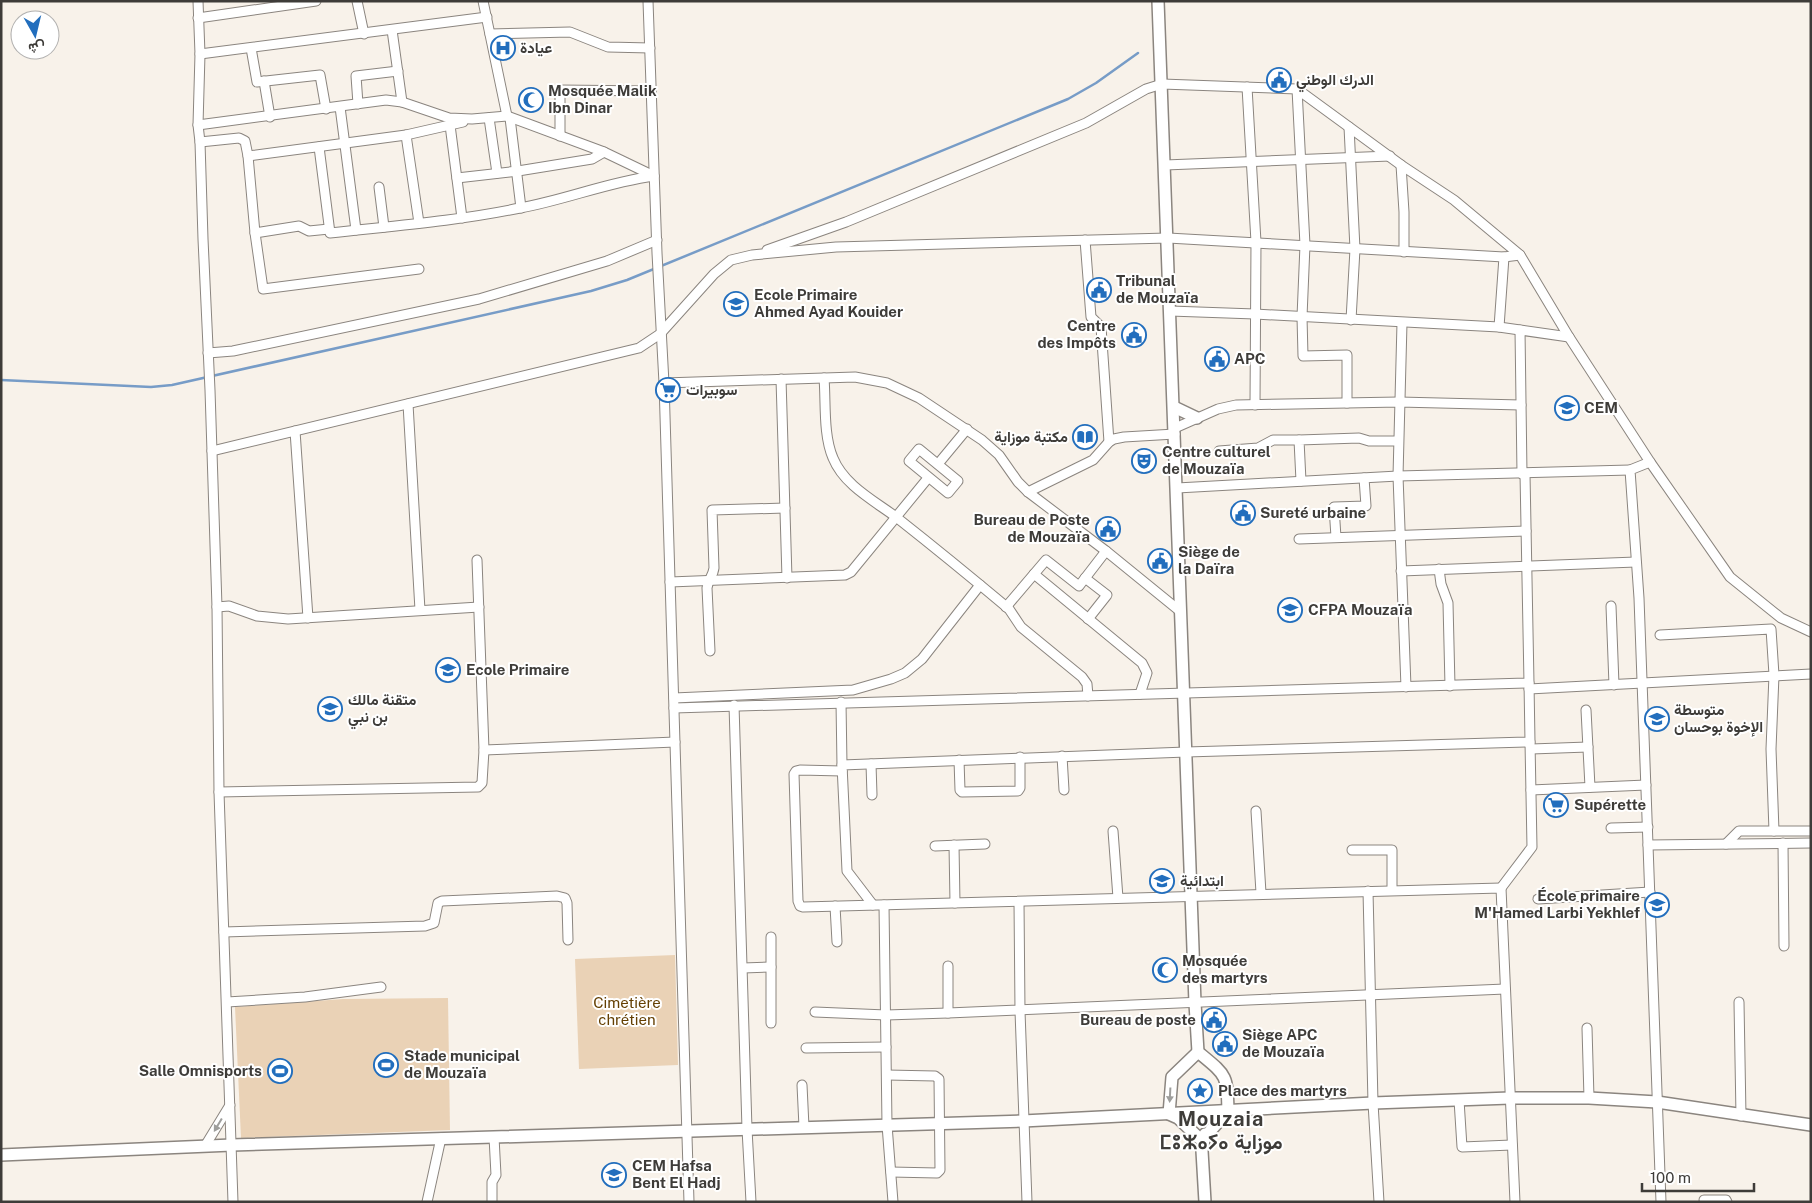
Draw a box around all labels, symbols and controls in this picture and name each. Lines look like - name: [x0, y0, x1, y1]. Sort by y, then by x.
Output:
- north arrow: [10, 10, 60, 60]
- hospital icon: عيادة: [490, 35, 516, 61]
- text: ش: [27, 38, 46, 57]
- place label: عيادة: [520, 39, 552, 57]
- public building icon: الدرك الوطني: [1266, 67, 1292, 93]
- place label: الدرك الوطني: [1296, 71, 1374, 93]
- place label: Mosquée Malik Ibn Dinar: [548, 82, 657, 116]
- mosque icon: Mosquée Malik Ibn Dinar: [518, 87, 544, 113]
- place label: Tribunal de Mouzaïa: [1116, 272, 1199, 306]
- public building icon: Tribunal de Mouzaïa: [1086, 277, 1112, 303]
- place label: Ecole Primaire Ahmed Ayad Kouider: [754, 286, 903, 320]
- school or university icon: Ecole Primaire Ahmed Ayad Kouider: [723, 291, 749, 317]
- place label: Centre des Impôts: [1037, 317, 1116, 351]
- public building icon: Centre des Impôts: [1121, 322, 1147, 348]
- public building icon: APC: [1204, 346, 1230, 372]
- place label: APC: [1234, 350, 1266, 367]
- supermarket icon: سوبيرات: [655, 377, 681, 403]
- place label: سوبيرات: [686, 381, 738, 399]
- school or university icon: CEM: [1554, 395, 1580, 421]
- place label: CEM: [1584, 399, 1618, 416]
- library icon: مكتبة موزاية: [1072, 424, 1098, 450]
- place label: مكتبة موزاية: [994, 428, 1068, 446]
- place label: Centre culturel de Mouzaïa: [1162, 443, 1271, 477]
- theatre icon: Centre culturel de Mouzaïa: [1131, 448, 1157, 474]
- public building icon: Sureté urbaine: [1230, 500, 1256, 526]
- place label: Sureté urbaine: [1260, 504, 1366, 521]
- place label: Bureau de Poste de Mouzaïa: [974, 511, 1090, 545]
- public building icon: Bureau de Poste de Mouzaïa: [1095, 516, 1121, 542]
- place label: Siège de la Daïra: [1178, 543, 1240, 577]
- public building icon: Siège de la Daïra: [1147, 548, 1173, 574]
- school or university icon: CFPA Mouzaïa: [1277, 597, 1303, 623]
- place label: CFPA Mouzaïa: [1308, 601, 1412, 618]
- school or university icon: Ecole Primaire: [435, 657, 461, 683]
- place label: Ecole Primaire: [466, 661, 570, 678]
- place label: متقنة مالك بن نبي: [348, 691, 416, 730]
- school or university icon: متقنة مالك بن نبي: [317, 696, 343, 722]
- place label: متوسطة الإخوة بوحسان: [1674, 701, 1763, 737]
- school or university icon: متوسطة الإخوة بوحسان: [1644, 706, 1670, 732]
- supermarket icon: Supérette: [1543, 792, 1569, 818]
- place label: Supérette: [1574, 796, 1646, 813]
- school or university icon: ابتدائية: [1149, 868, 1175, 894]
- place label: ابتدائية: [1180, 872, 1224, 890]
- place label: École primaire M'Hamed Larbi Yekhlef: [1474, 887, 1640, 921]
- school or university icon: École primaire M'Hamed Larbi Yekhlef: [1644, 892, 1670, 918]
- place label: Mosquée des martyrs: [1182, 952, 1268, 986]
- mosque icon: Mosquée des martyrs: [1152, 957, 1178, 983]
- park label: Cimetière chrétien: [593, 994, 661, 1028]
- public building icon: Bureau de poste: [1201, 1007, 1227, 1033]
- place label: Bureau de poste: [1080, 1011, 1196, 1028]
- place label: Siège APC de Mouzaïa: [1242, 1026, 1325, 1060]
- public building icon: Siège APC de Mouzaïa: [1212, 1031, 1238, 1057]
- place label: Stade municipal de Mouzaïa: [404, 1047, 520, 1081]
- sports icon: Stade municipal de Mouzaïa: [373, 1052, 399, 1078]
- sports icon: Salle Omnisports: [267, 1058, 293, 1084]
- place label: Salle Omnisports: [139, 1062, 262, 1079]
- place icon: Place des martyrs: [1187, 1078, 1213, 1104]
- place label: Place des martyrs: [1218, 1082, 1347, 1099]
- one-way arrow: [1165, 1087, 1173, 1103]
- district label: Mouzaia ⵎⵓⵣⴰⵢⴰ موزاية: [1159, 1107, 1283, 1155]
- one-way arrow: [213, 1119, 222, 1132]
- place label: CEM Hafsa Bent El Hadj: [632, 1157, 721, 1191]
- scale bar: [1642, 1160, 1754, 1192]
- school or university icon: CEM Hafsa Bent El Hadj: [601, 1162, 627, 1188]
- text: 100 m: [1650, 1169, 1691, 1186]

